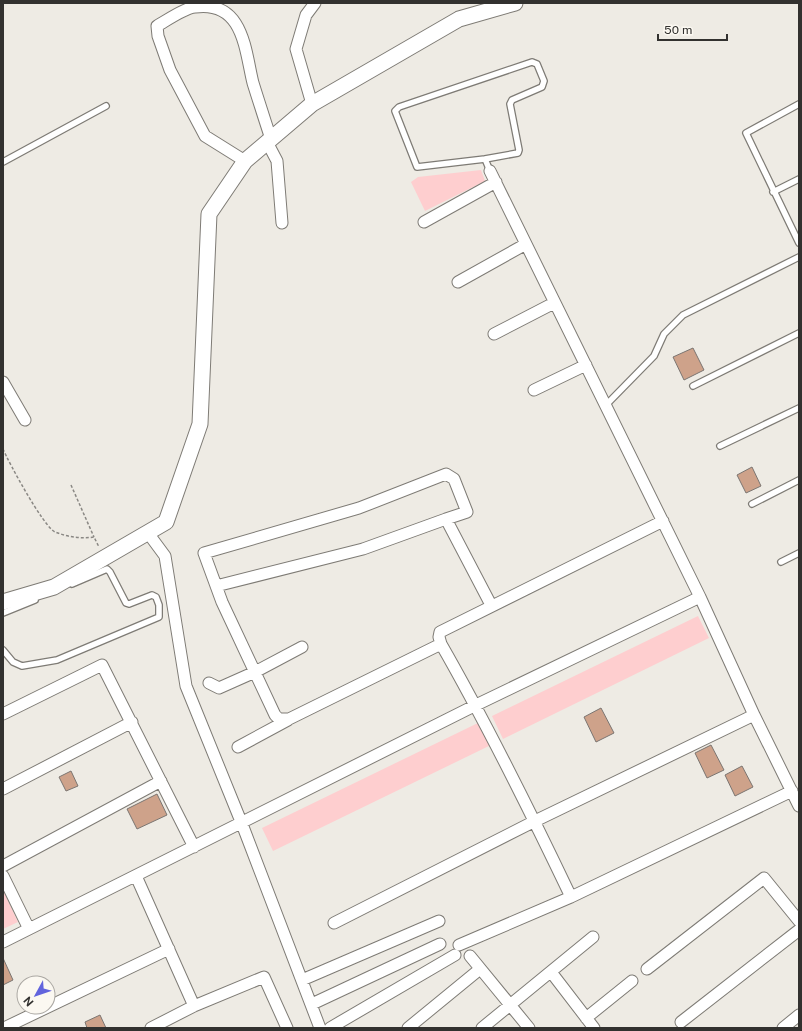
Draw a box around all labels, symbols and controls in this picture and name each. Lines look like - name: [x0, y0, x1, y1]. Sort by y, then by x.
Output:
- scale bar: [658, 16, 727, 42]
- text: 50 m: [664, 23, 692, 37]
- north arrow: [16, 975, 56, 1015]
- text: N: [21, 994, 36, 1009]

